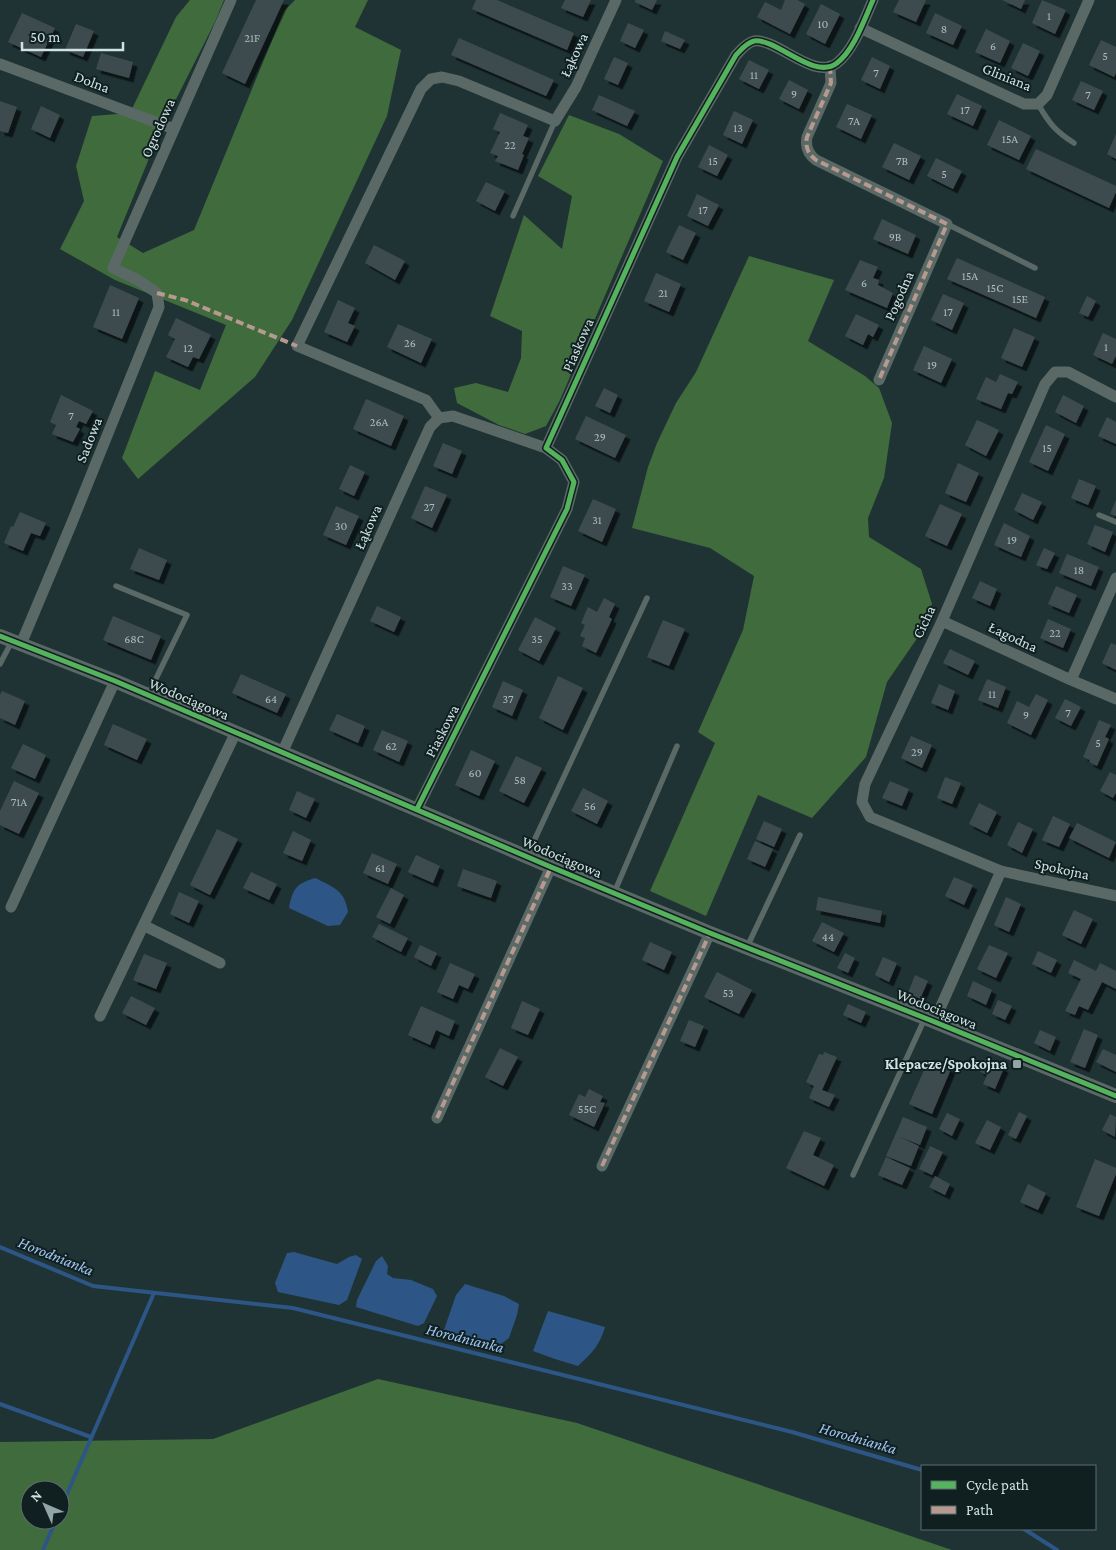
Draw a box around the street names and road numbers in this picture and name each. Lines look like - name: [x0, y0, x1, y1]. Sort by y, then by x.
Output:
- street label: Łąkowa: [557, 30, 592, 80]
- street label: Gliniana: [980, 60, 1034, 94]
- street label: Dolna: [72, 68, 112, 96]
- street label: Ogrodowa: [138, 96, 179, 160]
- street label: Pogodna: [881, 269, 918, 324]
- street label: Piaskowa: [559, 316, 597, 374]
- street label: Sadowa: [73, 415, 105, 465]
- street label: Łąkowa: [351, 502, 386, 552]
- street label: Cicha: [910, 603, 938, 641]
- street label: Łagodna: [986, 619, 1040, 656]
- street label: Wodociągowa: [146, 675, 232, 724]
- street label: Piaskowa: [422, 702, 462, 760]
- street label: Wodociągowa: [519, 833, 605, 882]
- street label: Spokojna: [1033, 855, 1091, 884]
- street label: Wodociągowa: [894, 986, 980, 1033]

